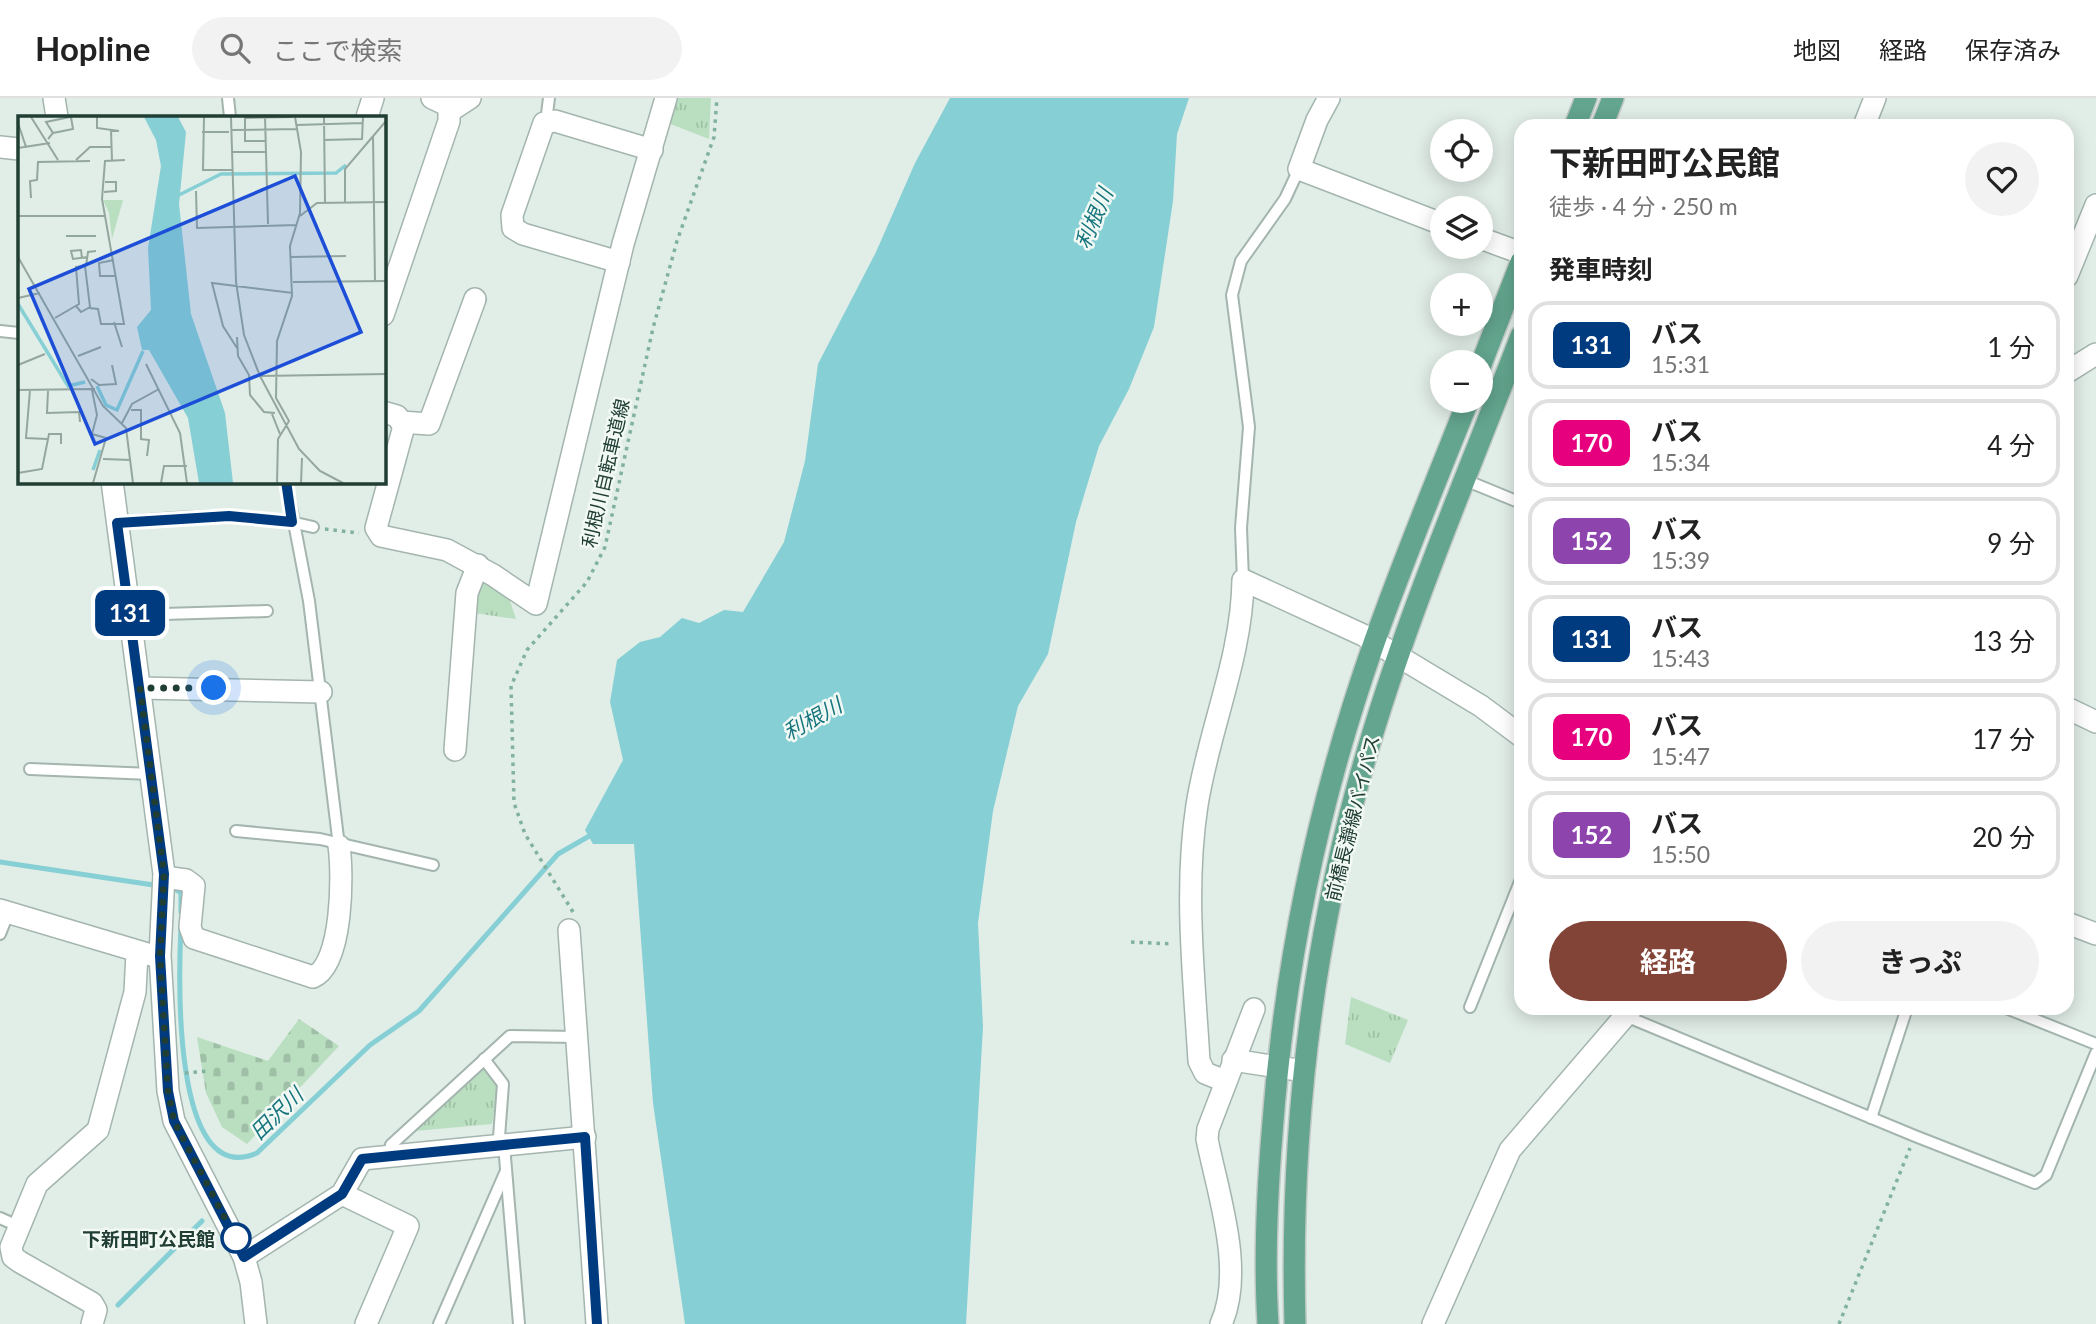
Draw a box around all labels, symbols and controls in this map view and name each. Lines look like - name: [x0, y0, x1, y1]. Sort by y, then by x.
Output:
- search box: [192, 17, 682, 80]
- text: Hopline: [35, 28, 150, 68]
- icon: search: [216, 29, 254, 67]
- text: ここで検索: [272, 34, 402, 66]
- text: 地図: [1793, 35, 1841, 64]
- text: 経路: [1879, 35, 1927, 64]
- text: 保存済み: [1965, 35, 2061, 64]
- inset map: [18, 116, 385, 483]
- map controls: [1430, 119, 1493, 413]
- button: locate: [1430, 119, 1493, 182]
- text: 下新田町公民館: [1549, 142, 1780, 182]
- button: heart: [1965, 142, 2039, 216]
- water label: 利根川: [1069, 182, 1118, 252]
- text: 徒歩 · 4 分 · 250 m: [1549, 192, 1738, 220]
- button: layers: [1430, 196, 1493, 259]
- text: 発車時刻: [1549, 253, 1653, 285]
- button: +: [1430, 273, 1493, 336]
- text: バス: [1651, 317, 1703, 349]
- text: 131: [1571, 330, 1612, 359]
- text: 1 分: [1987, 331, 2035, 363]
- button: −: [1430, 350, 1493, 413]
- text: 15:31: [1651, 350, 1710, 378]
- street label: 利根川自転車道線: [577, 396, 633, 550]
- text: バス: [1651, 415, 1703, 447]
- text: 170: [1571, 428, 1612, 457]
- text: 4 分: [1987, 429, 2035, 461]
- text: 15:34: [1651, 448, 1710, 476]
- text: バス: [1651, 513, 1703, 545]
- text: 152: [1571, 526, 1612, 555]
- text: 9 分: [1987, 527, 2035, 559]
- text: 15:39: [1651, 546, 1710, 574]
- line badge: 131: [90, 590, 170, 636]
- text: 131: [109, 598, 151, 627]
- text: バス: [1651, 611, 1703, 643]
- text: 131: [1571, 624, 1612, 653]
- text: 13 分: [1972, 625, 2035, 657]
- text: 15:43: [1651, 644, 1710, 672]
- your location: [196, 670, 231, 705]
- water label: 利根川: [778, 691, 847, 744]
- text: バス: [1651, 709, 1703, 741]
- text: 170: [1571, 722, 1612, 751]
- text: 17 分: [1972, 723, 2035, 755]
- street label: 前橋長瀞線バイパス: [1320, 732, 1384, 904]
- text: 15:47: [1651, 742, 1710, 770]
- text: バス: [1651, 807, 1703, 839]
- text: 152: [1571, 820, 1612, 849]
- text: 20 分: [1972, 821, 2035, 853]
- text: 15:50: [1651, 840, 1710, 868]
- button: 経路: [1549, 921, 1787, 1001]
- button: きっぷ: [1801, 921, 2039, 1001]
- water label: 田沢川: [245, 1081, 309, 1144]
- marker: 下新田町公民館: [221, 1223, 251, 1253]
- place label: 下新田町公民館: [82, 1227, 215, 1250]

